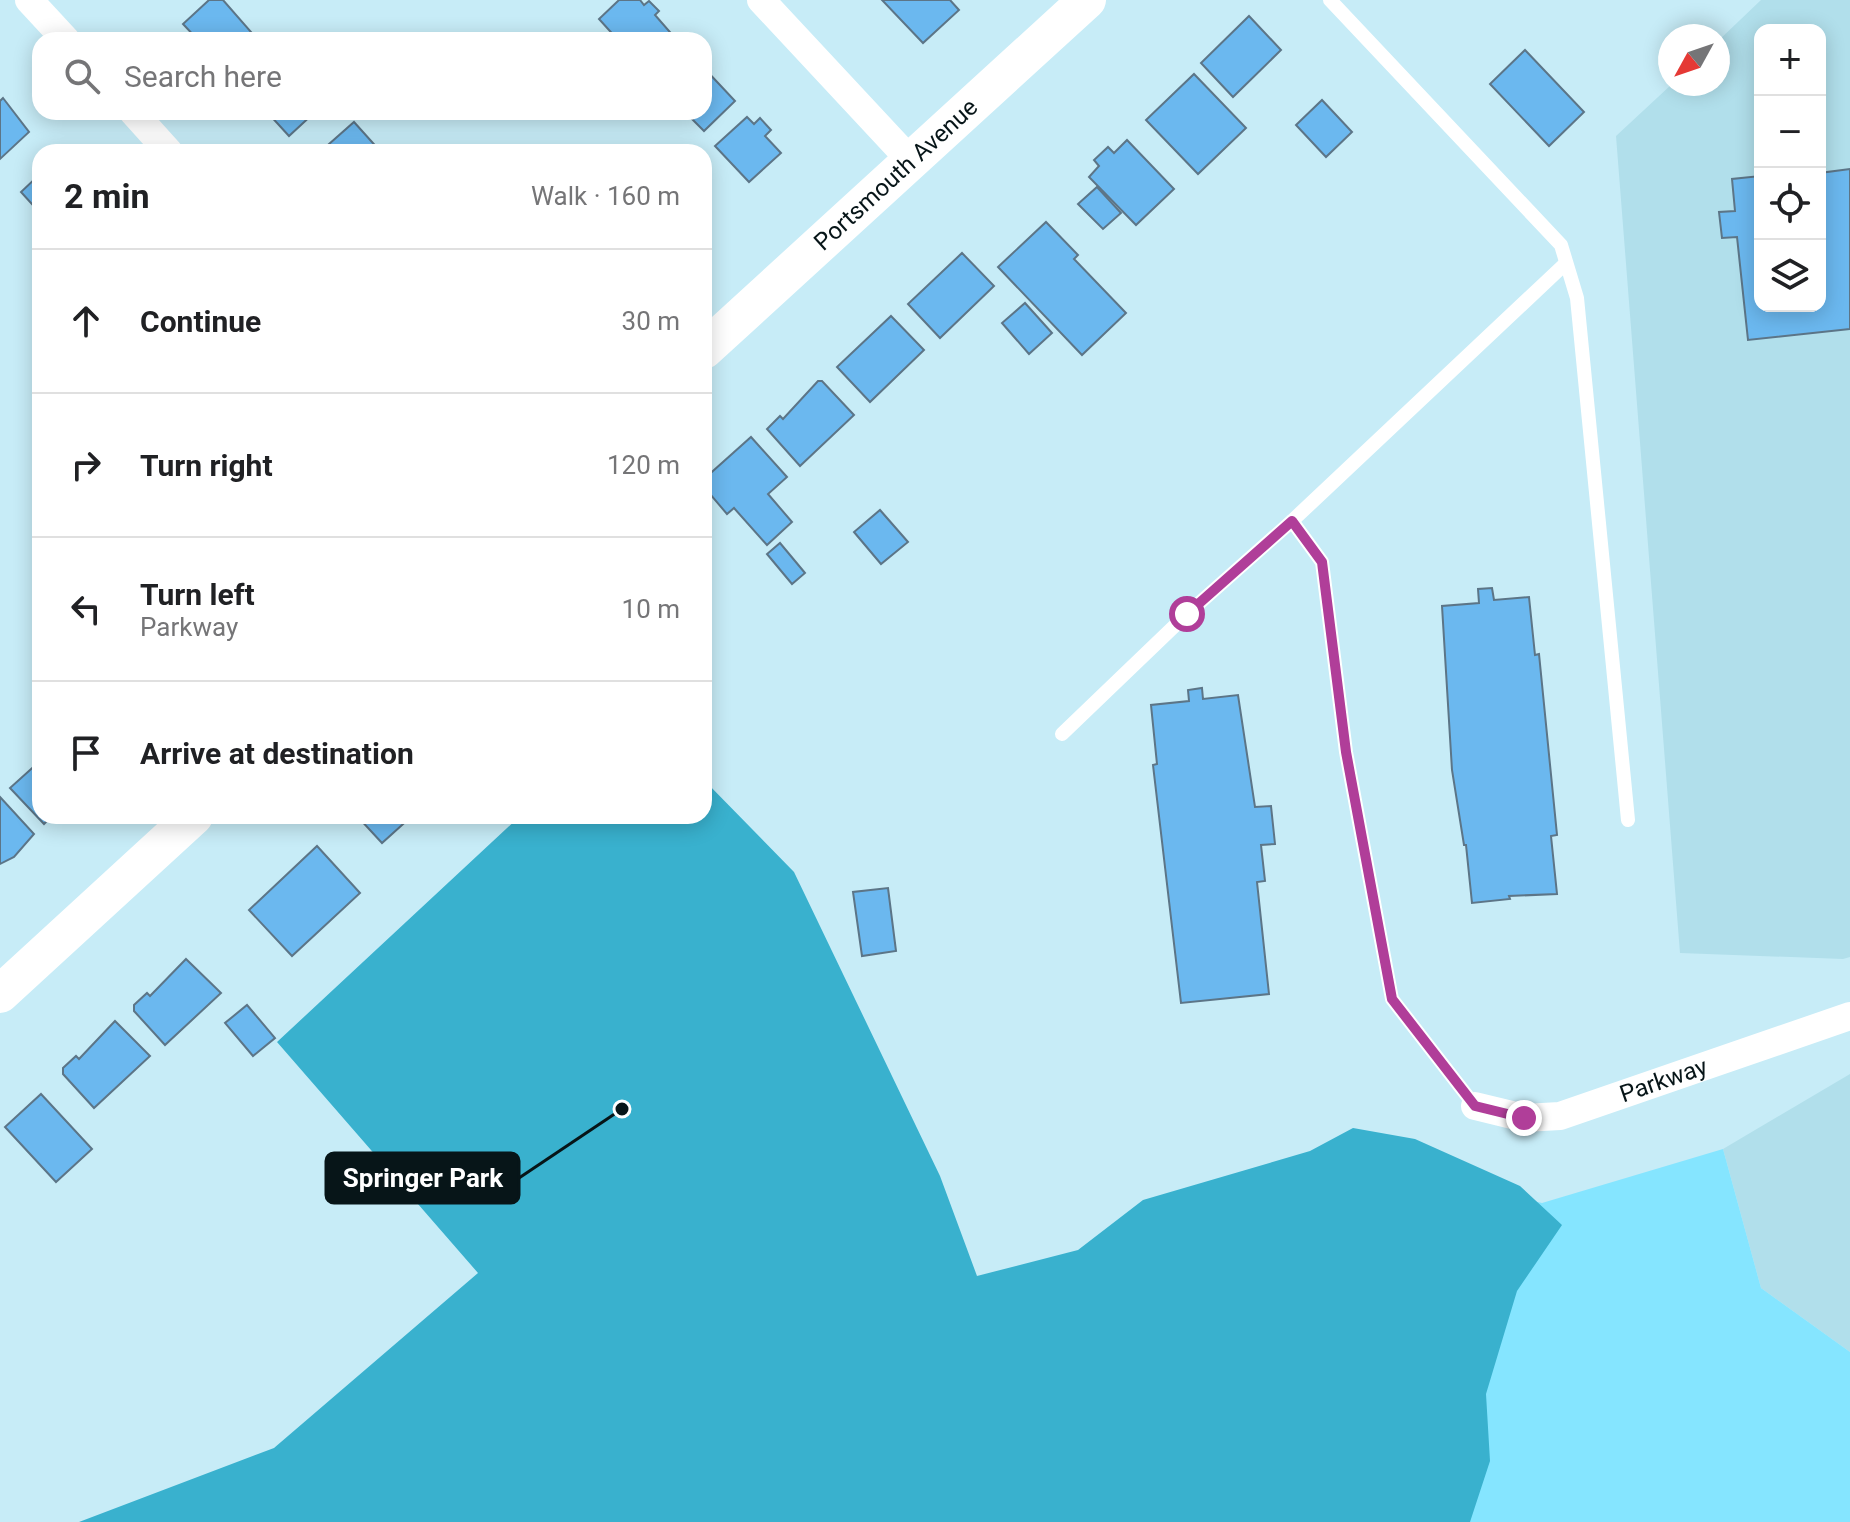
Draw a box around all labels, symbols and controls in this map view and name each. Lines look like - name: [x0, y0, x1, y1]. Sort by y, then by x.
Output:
- north arrow: [1658, 24, 1730, 96]
- map controls: [1754, 24, 1826, 312]
- button: +: [1754, 24, 1826, 96]
- search box: [32, 32, 712, 120]
- icon: search: [60, 54, 104, 98]
- text: Search here: [124, 59, 282, 94]
- street label: Portsmouth Avenue: [809, 93, 983, 256]
- button: −: [1754, 96, 1826, 168]
- button: locate: [1754, 168, 1826, 240]
- text: 2 min: [64, 176, 149, 216]
- text: Walk · 160 m: [531, 181, 680, 211]
- button: layers: [1754, 240, 1826, 312]
- icon: ahead: [64, 299, 108, 343]
- text: Continue: [140, 304, 261, 339]
- text: 30 m: [622, 306, 680, 336]
- icon: right: [64, 443, 108, 487]
- text: Turn right: [140, 448, 273, 483]
- text: 120 m: [607, 450, 680, 480]
- text: Turn left: [140, 577, 255, 612]
- icon: left: [64, 587, 108, 631]
- text: 10 m: [622, 594, 680, 624]
- route start: [1169, 596, 1205, 632]
- text: Parkway: [140, 612, 238, 642]
- icon: arrive: [64, 731, 108, 775]
- text: Arrive at destination: [140, 736, 414, 771]
- street label: Parkway: [1616, 1052, 1712, 1108]
- route end: [1506, 1100, 1542, 1136]
- callout: Springer Park: [326, 1153, 519, 1203]
- text: Springer Park: [343, 1163, 504, 1193]

